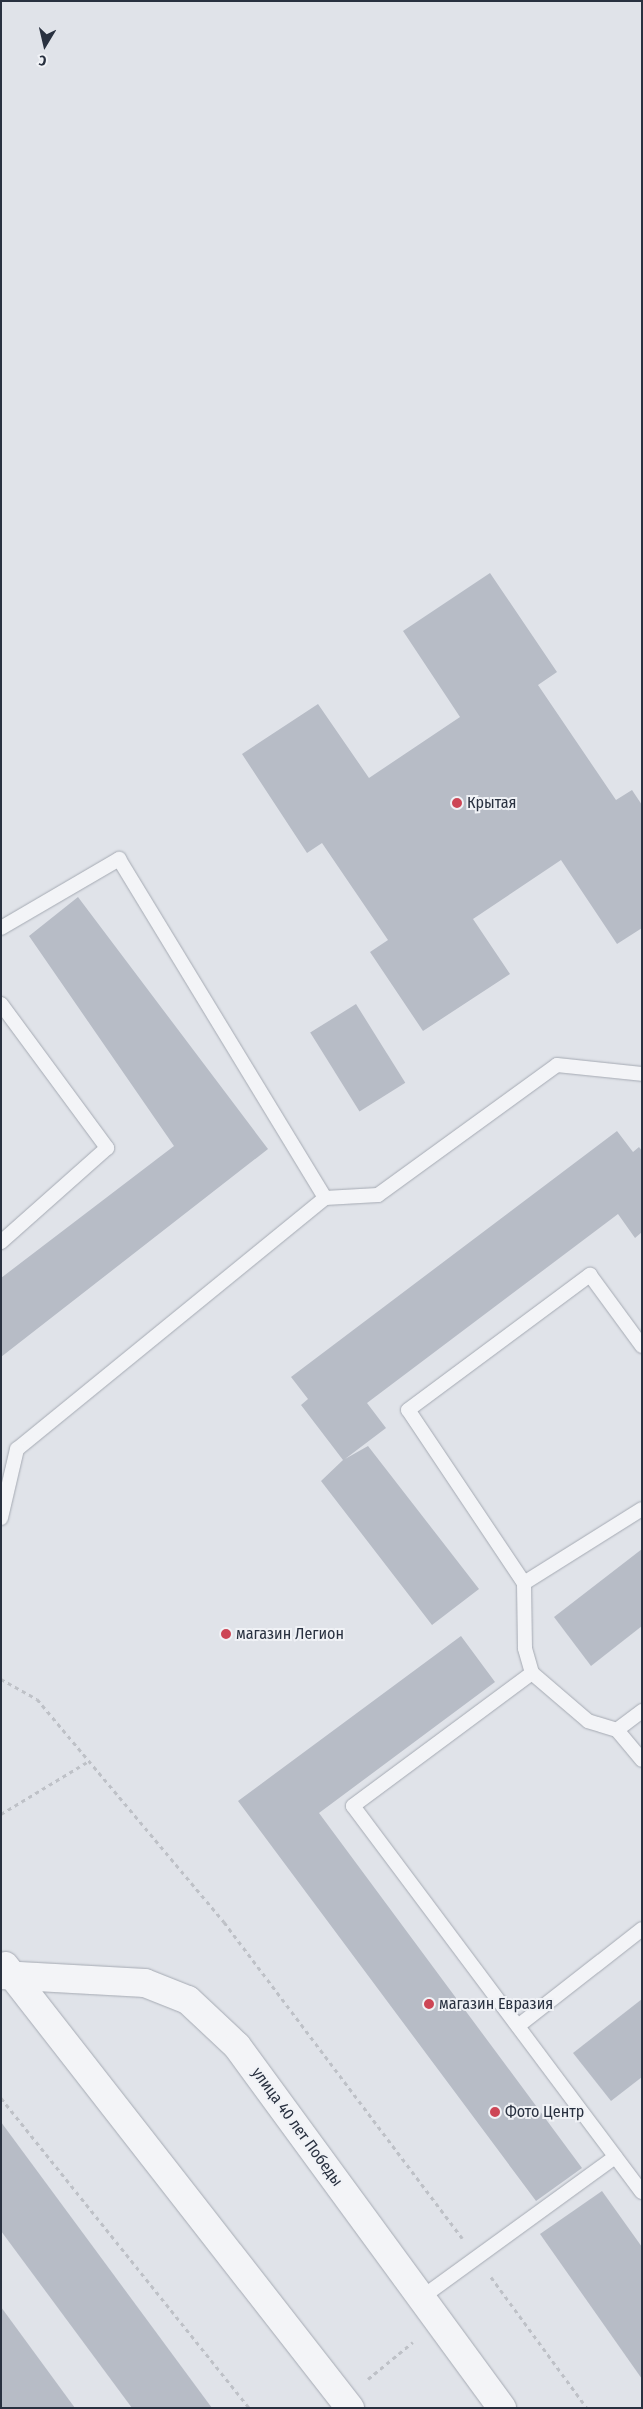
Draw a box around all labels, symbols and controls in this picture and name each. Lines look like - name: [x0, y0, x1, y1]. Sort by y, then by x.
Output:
- north arrow: [20, 20, 70, 70]
- text: С: [38, 51, 48, 69]
- place label: Крытая: [467, 793, 516, 813]
- marker: Крытая: [451, 797, 463, 809]
- place label: магазин Легион: [236, 1624, 344, 1644]
- marker: магазин Легион: [220, 1628, 232, 1640]
- place label: магазин Евразия: [439, 1994, 553, 2014]
- marker: магазин Евразия: [423, 1998, 435, 2010]
- street label: улица 40 лет Победы: [247, 2064, 347, 2190]
- place label: Фото Центр: [505, 2102, 584, 2122]
- marker: Фото Центр: [489, 2106, 501, 2118]

